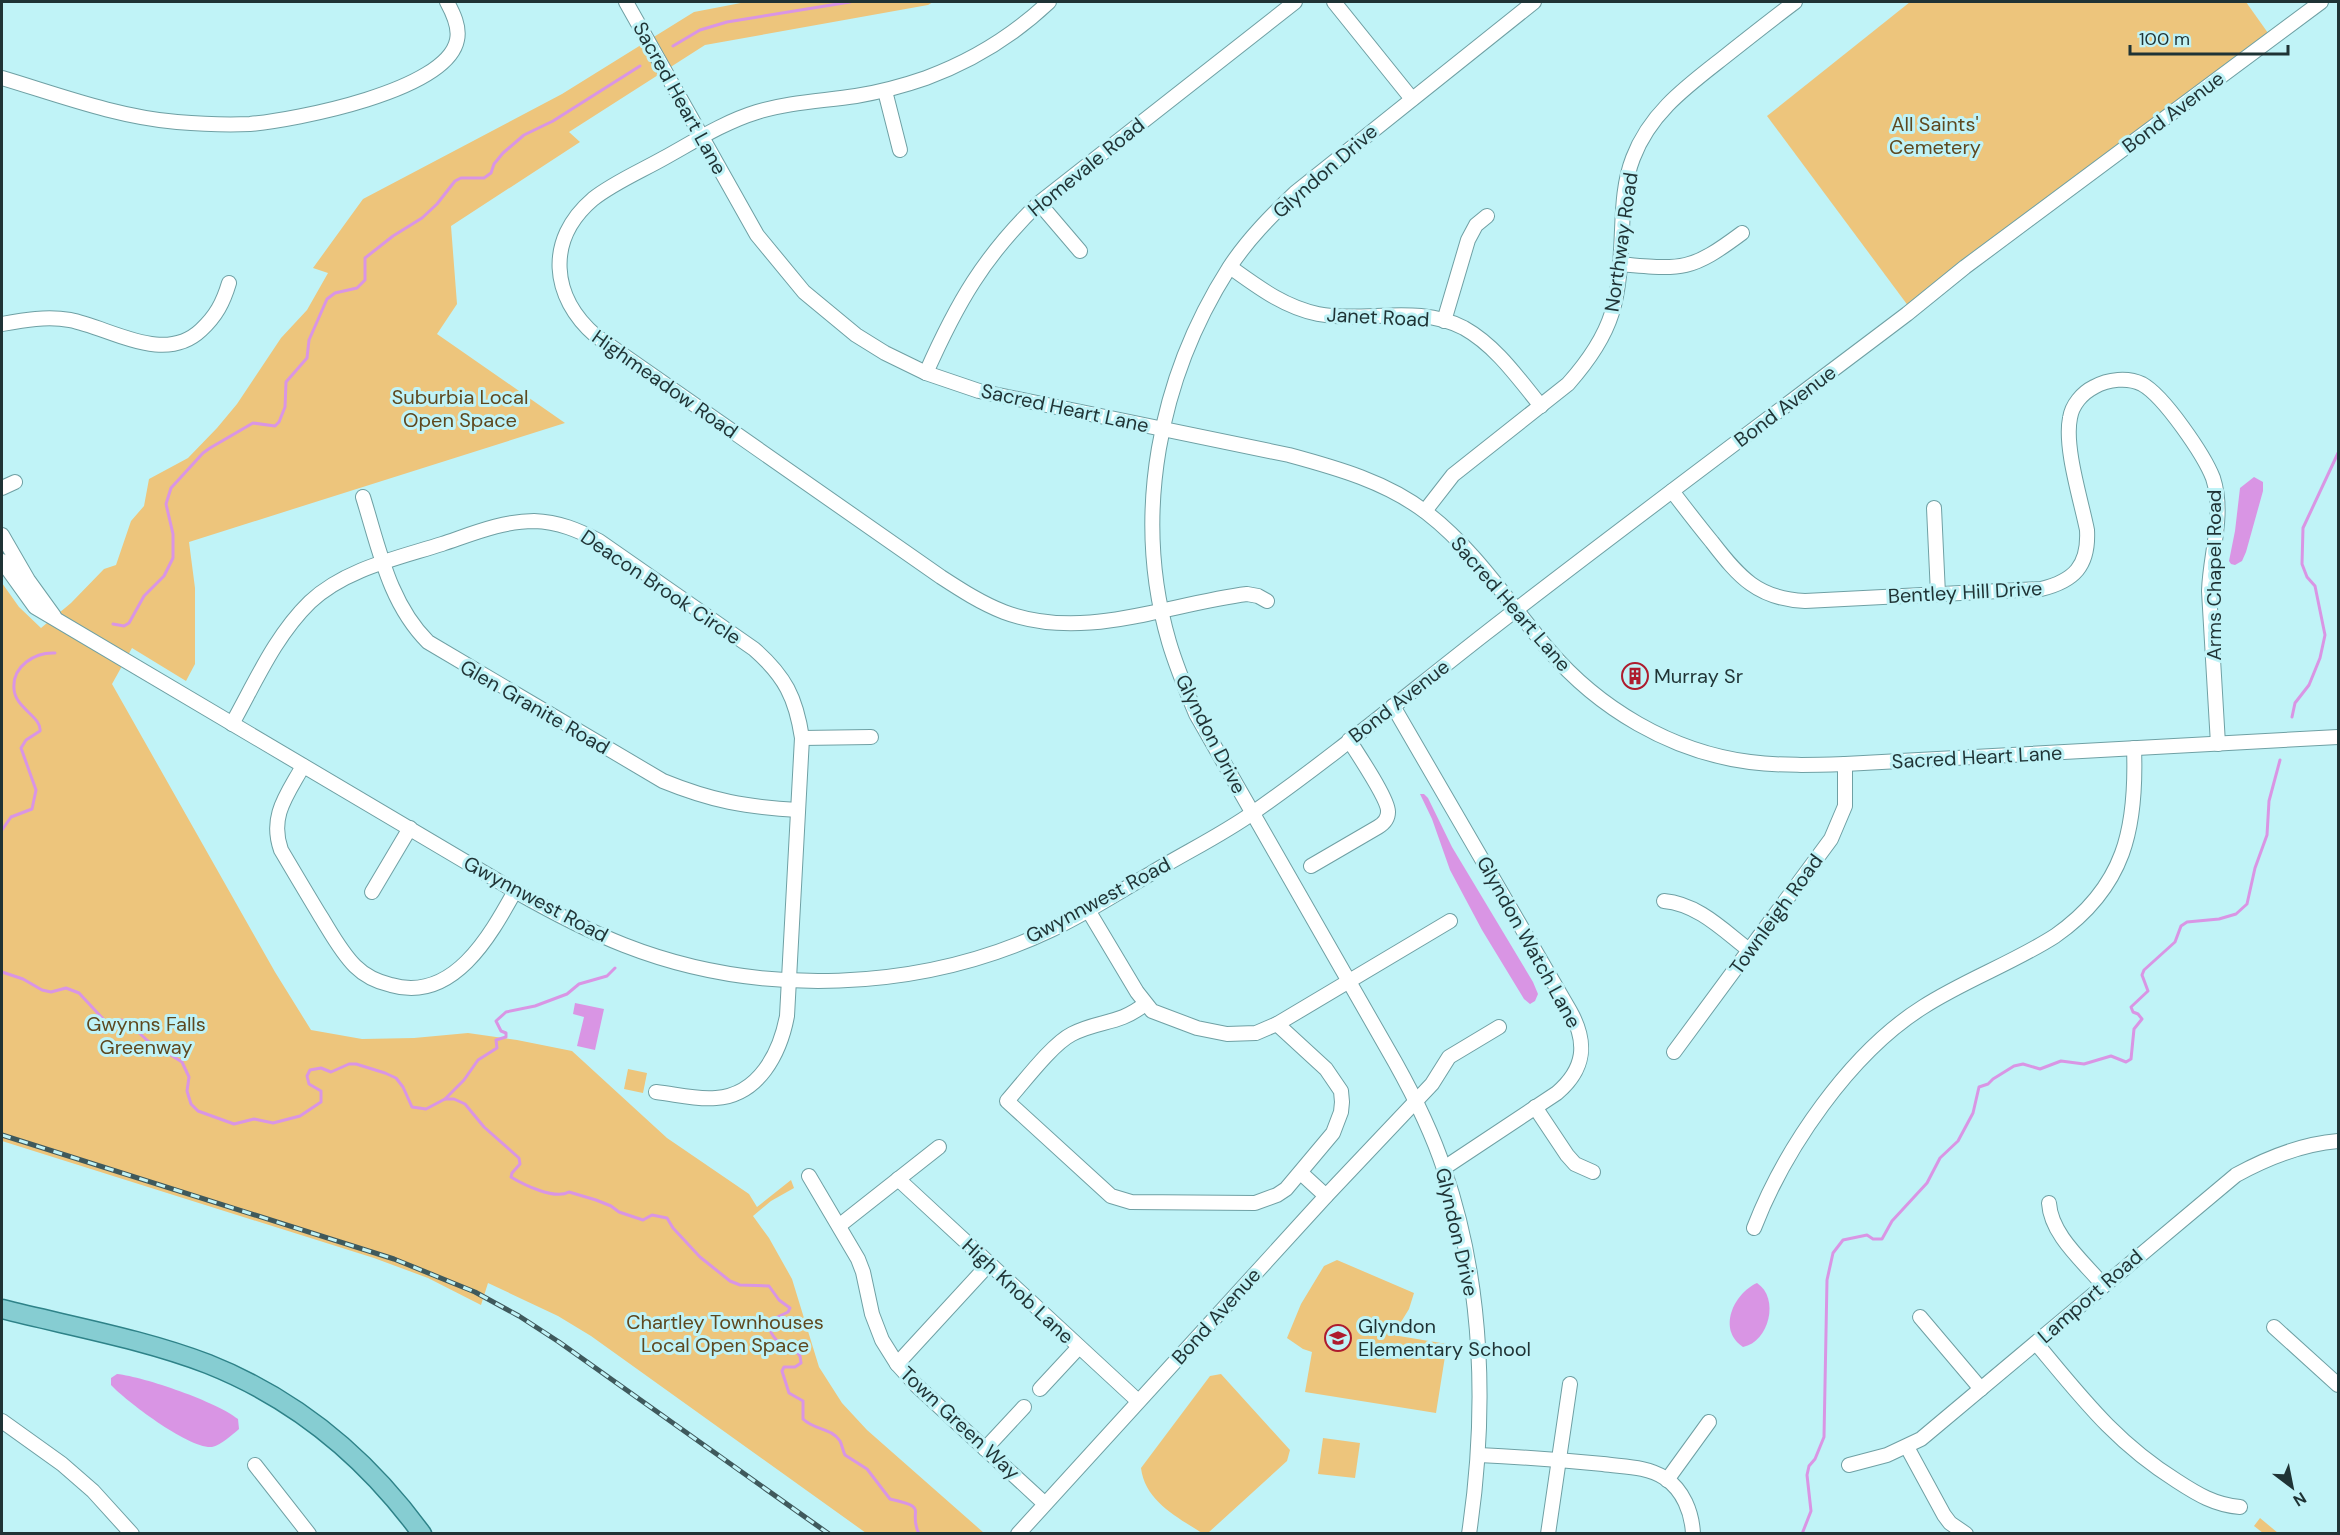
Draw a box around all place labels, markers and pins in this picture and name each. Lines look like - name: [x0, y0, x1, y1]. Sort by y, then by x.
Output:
- building icon: Murray Sr: [1620, 661, 1650, 691]
- place label: Murray Sr: [1654, 663, 1743, 689]
- place label: Glyndon Elementary School: [1358, 1313, 1531, 1362]
- school or university icon: Glyndon Elementary School: [1323, 1323, 1353, 1353]

